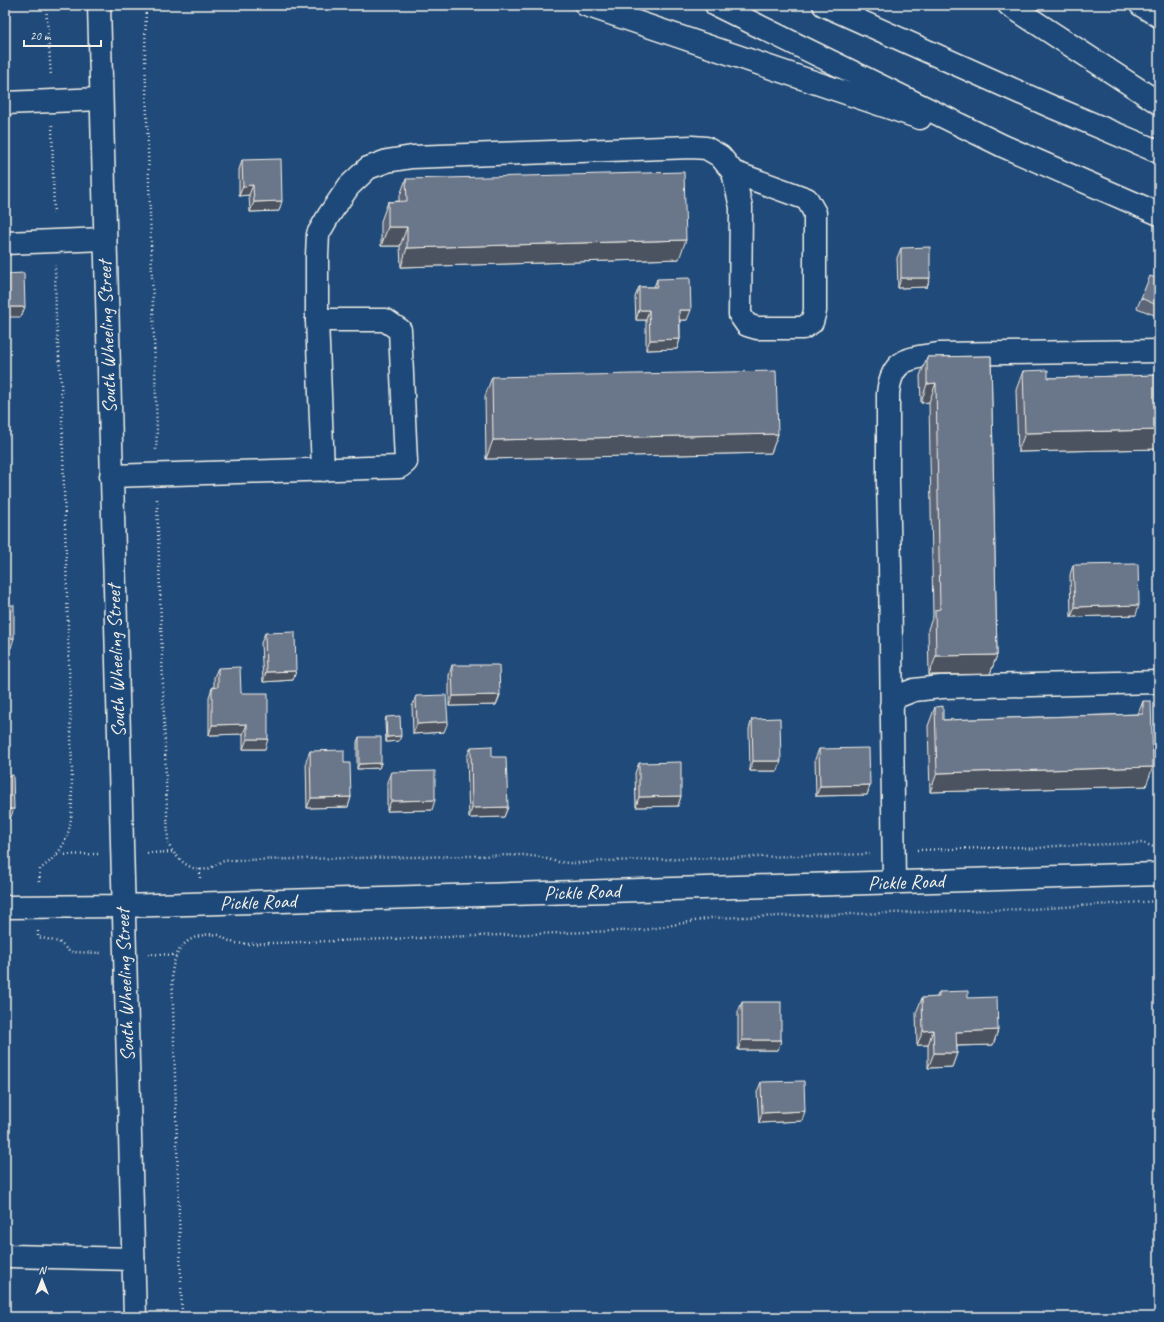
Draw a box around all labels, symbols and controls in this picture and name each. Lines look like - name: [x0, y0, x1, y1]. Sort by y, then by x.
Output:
- scale bar: [24, 22, 101, 48]
- text: 20 m: [30, 28, 52, 44]
- street label: South Wheeling Street: [92, 257, 122, 414]
- street label: South Wheeling Street: [101, 581, 131, 738]
- street label: Pickle Road: [867, 868, 948, 896]
- street label: Pickle Road: [543, 878, 624, 906]
- street label: Pickle Road: [219, 888, 300, 916]
- street label: South Wheeling Street: [110, 905, 140, 1062]
- north arrow: [22, 1260, 62, 1300]
- text: N: [39, 1263, 48, 1277]

